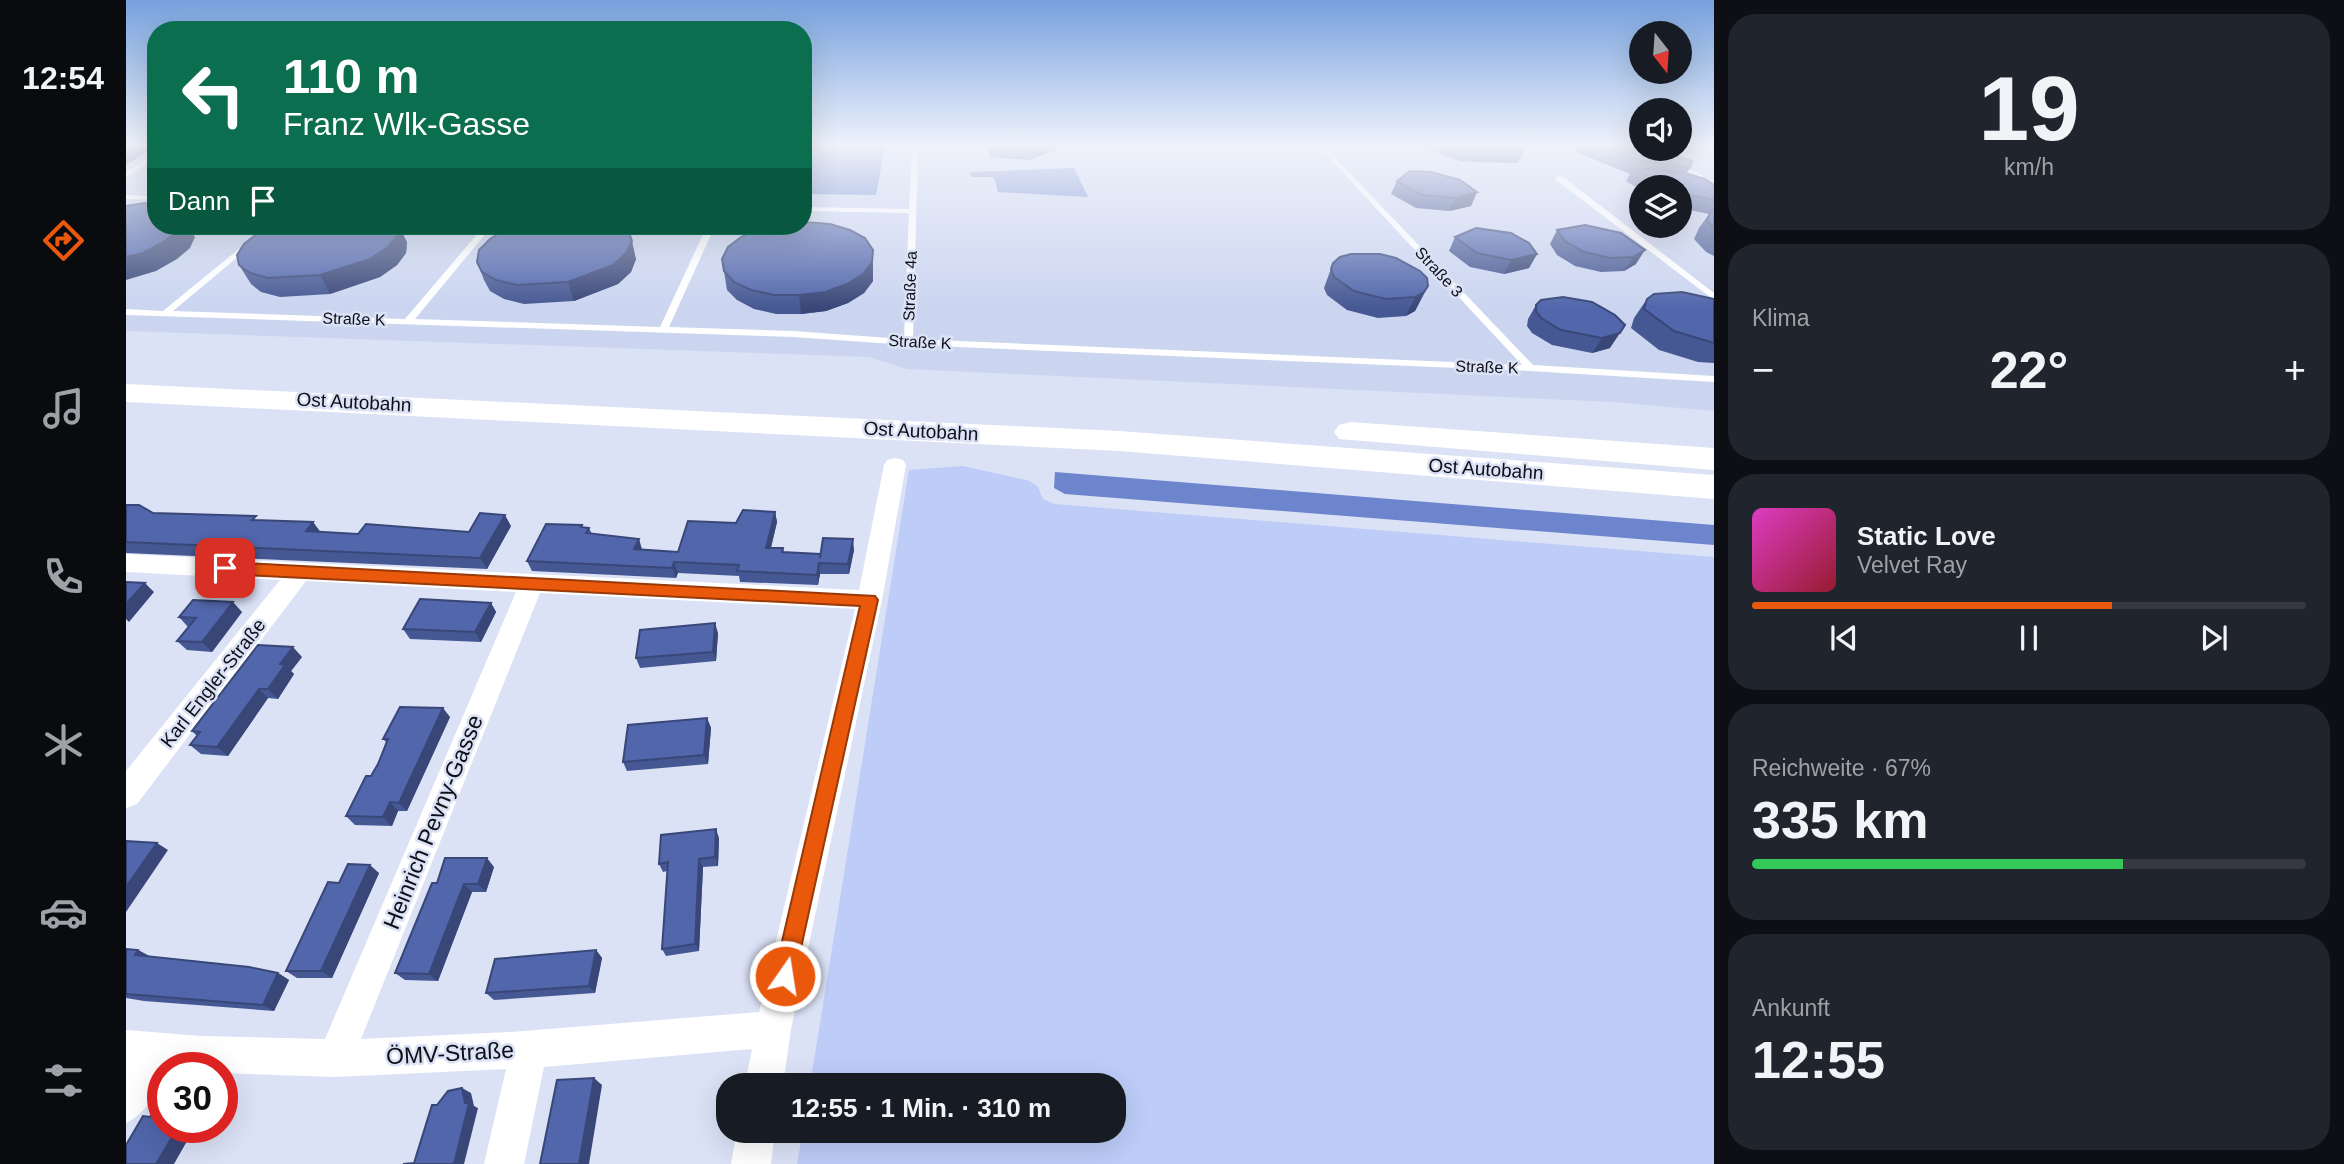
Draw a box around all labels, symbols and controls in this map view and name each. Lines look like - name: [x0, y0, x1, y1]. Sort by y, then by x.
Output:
- north arrow: [1629, 21, 1692, 84]
- map controls: [1629, 21, 1692, 238]
- icon: left: [168, 49, 259, 140]
- text: 110 m: [283, 49, 419, 103]
- text: 19: [1978, 58, 2080, 159]
- text: 12:54: [22, 60, 104, 96]
- button: sound: [1629, 98, 1692, 161]
- text: Franz Wlk-Gasse: [283, 106, 530, 142]
- text: km/h: [2004, 154, 2054, 180]
- button: layers: [1629, 175, 1692, 238]
- icon: arrive: [244, 182, 282, 220]
- text: Dann: [168, 186, 230, 216]
- icon: directions: [39, 216, 88, 265]
- street label: Straße 3: [1412, 244, 1466, 300]
- street label: Straße 4a: [900, 250, 920, 321]
- text: Klima: [1752, 305, 1810, 331]
- street label: Straße K: [322, 309, 386, 329]
- street label: Straße K: [888, 332, 952, 352]
- text: 22°: [1990, 341, 2068, 399]
- text: −: [1752, 349, 1774, 391]
- text: +: [2284, 349, 2306, 391]
- street label: Straße K: [1455, 357, 1519, 377]
- icon: music: [39, 384, 88, 433]
- street label: Ost Autobahn: [296, 389, 412, 415]
- street label: Ost Autobahn: [863, 418, 979, 444]
- street label: Ost Autobahn: [1428, 455, 1544, 483]
- text: Static Love: [1857, 521, 1996, 551]
- pin: [195, 538, 255, 598]
- icon: arrive: [206, 549, 244, 587]
- icon: phone: [39, 552, 88, 601]
- text: Velvet Ray: [1857, 552, 1967, 578]
- street label: Karl Engler-Straße: [156, 615, 270, 751]
- icon: previous: [1825, 619, 1863, 657]
- icon: pause: [2010, 619, 2048, 657]
- icon: next: [2195, 619, 2233, 657]
- street label: Heinrich Pevny-Gasse: [378, 711, 488, 933]
- icon: climate: [39, 720, 88, 769]
- text: Reichweite · 67%: [1752, 755, 1931, 781]
- text: 335 km: [1752, 791, 1928, 849]
- icon: car: [39, 888, 88, 937]
- position arrow: [748, 939, 822, 1013]
- text: Ankunft: [1752, 995, 1830, 1021]
- text: 12:55: [1752, 1031, 1885, 1089]
- street label: ÖMV-Straße: [386, 1037, 514, 1069]
- speed limit sign: 30: [147, 1052, 238, 1143]
- icon: filters: [39, 1056, 88, 1105]
- text: 12:55 · 1 Min. · 310 m: [791, 1093, 1051, 1123]

